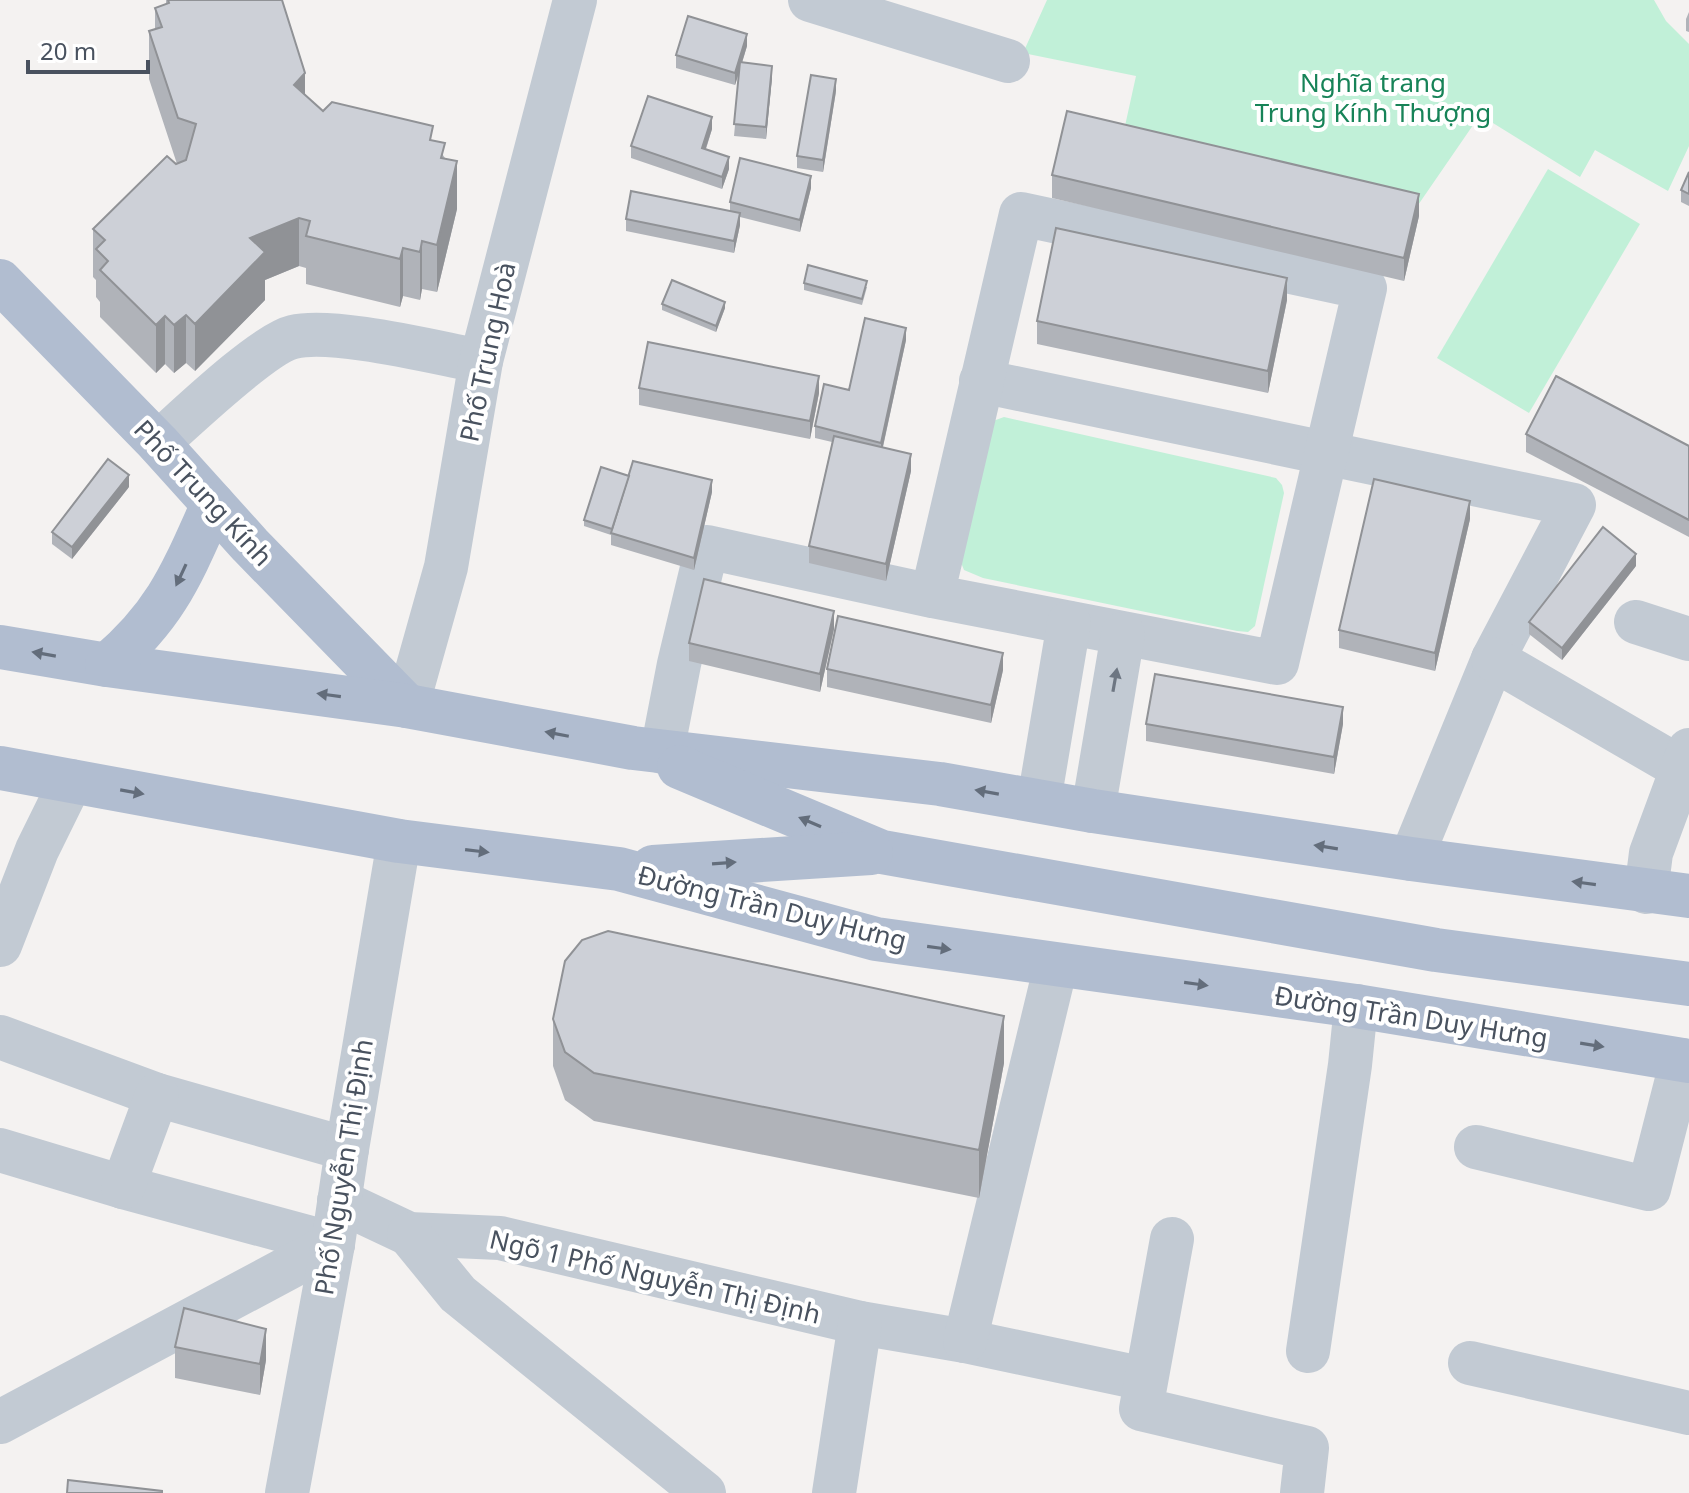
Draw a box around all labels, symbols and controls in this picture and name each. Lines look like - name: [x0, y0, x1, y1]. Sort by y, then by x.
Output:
- scale bar: [28, 24, 148, 74]
- text: 20 m: [40, 34, 96, 67]
- park label: Nghĩa trang Trung Kính Thượng: [1255, 64, 1491, 130]
- street label: Phố Trung Hoà: [450, 259, 524, 445]
- street label: Phố Trung Kính: [126, 411, 281, 573]
- one-way arrow: [174, 563, 188, 587]
- one-way arrow: [31, 648, 56, 660]
- one-way arrow: [1110, 667, 1122, 692]
- one-way arrow: [316, 688, 341, 701]
- one-way arrow: [544, 727, 569, 739]
- one-way arrow: [974, 785, 999, 797]
- one-way arrow: [120, 786, 145, 799]
- one-way arrow: [798, 816, 822, 829]
- one-way arrow: [1314, 840, 1339, 852]
- one-way arrow: [465, 845, 490, 858]
- street label: Đường Trần Duy Hưng: [634, 856, 911, 958]
- one-way arrow: [712, 856, 737, 869]
- one-way arrow: [1571, 876, 1596, 889]
- one-way arrow: [927, 942, 952, 955]
- street label: Đường Trần Duy Hưng: [1272, 977, 1550, 1055]
- one-way arrow: [1184, 978, 1209, 991]
- street label: Phố Nguyễn Thị Định: [305, 1036, 381, 1297]
- one-way arrow: [1579, 1039, 1604, 1052]
- street label: Ngõ 1 Phố Nguyễn Thị Định: [486, 1220, 824, 1332]

